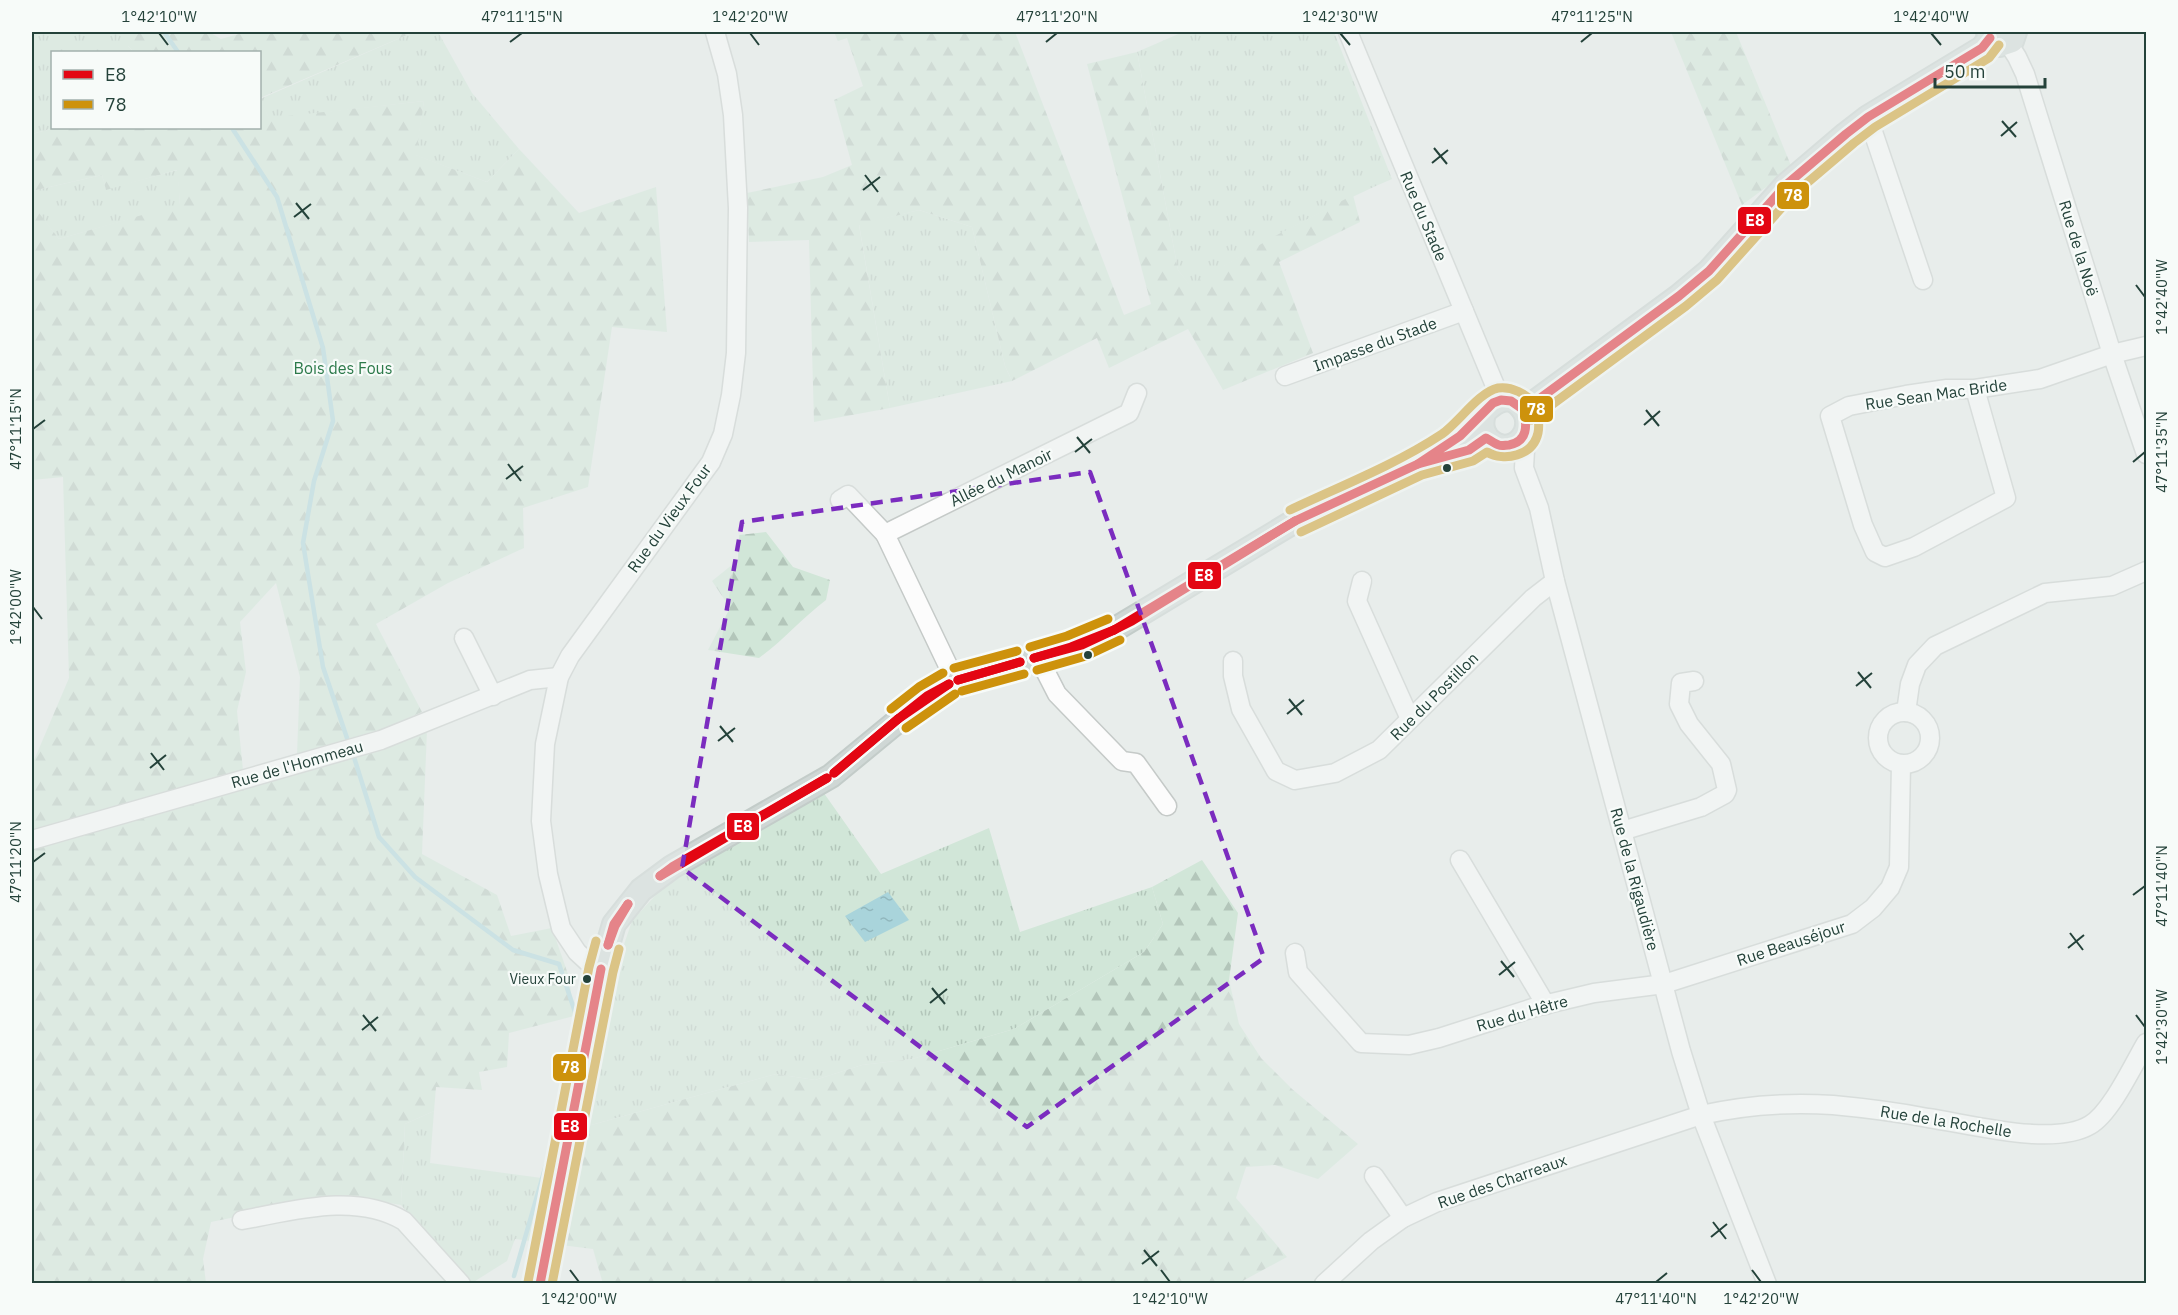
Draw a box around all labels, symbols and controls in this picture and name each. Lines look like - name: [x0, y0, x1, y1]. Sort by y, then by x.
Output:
- text: 1°42'10"W: [121, 7, 197, 26]
- text: 47°11'15"N: [481, 7, 563, 26]
- text: 1°42'20"W: [712, 7, 788, 26]
- text: 47°11'20"N: [1016, 7, 1098, 26]
- text: 1°42'30"W: [1302, 7, 1378, 26]
- text: 47°11'25"N: [1551, 7, 1633, 26]
- text: 1°42'40"W: [1893, 7, 1969, 26]
- legend: [51, 51, 261, 129]
- scale bar: [1935, 51, 2044, 89]
- text: 50 m: [1944, 60, 1986, 83]
- text: E8: [105, 63, 126, 86]
- text: 78: [105, 93, 127, 116]
- street label: Rue du Stade: [1396, 168, 1452, 264]
- line badge: 78: [1776, 181, 1810, 210]
- text: 78: [1783, 185, 1803, 205]
- street label: Rue de la Noë: [2055, 198, 2103, 299]
- line badge: E8: [1737, 206, 1772, 235]
- text: E8: [1745, 210, 1765, 230]
- text: 1°42'40"W: [2152, 259, 2171, 335]
- street label: Impasse du Stade: [1311, 312, 1440, 376]
- park label: Bois des Fous: [294, 358, 393, 378]
- street label: Rue Sean Mac Bride: [1864, 374, 2008, 414]
- text: 47°11'15"N: [6, 388, 25, 470]
- line badge: 78: [1519, 395, 1554, 423]
- text: 78: [1526, 399, 1546, 419]
- text: 47°11'35"N: [2152, 411, 2171, 493]
- street label: Allée du Manoir: [946, 443, 1056, 510]
- street label: Rue du Vieux Four: [623, 459, 715, 576]
- unlabelled marker: [1441, 462, 1453, 474]
- line badge: E8: [1187, 561, 1222, 590]
- text: E8: [1194, 565, 1214, 585]
- text: 1°42'00"W: [6, 569, 25, 645]
- street label: Rue du Postillon: [1386, 648, 1482, 744]
- unlabelled marker: [1082, 649, 1094, 661]
- street label: Rue de l'Hommeau: [229, 736, 365, 792]
- street label: Rue de la Rigaudière: [1606, 805, 1664, 953]
- line badge: E8: [726, 812, 760, 841]
- text: E8: [733, 816, 753, 836]
- text: 47°11'20"N: [6, 821, 25, 903]
- text: 47°11'40"N: [2152, 845, 2171, 927]
- street label: Rue Beauséjour: [1734, 916, 1848, 970]
- place label: Vieux Four: [510, 970, 576, 988]
- marker: Vieux Four: [581, 973, 593, 985]
- text: 1°42'30"W: [2152, 989, 2171, 1065]
- street label: Rue du Hêtre: [1474, 990, 1570, 1036]
- line badge: 78: [552, 1053, 587, 1082]
- text: 78: [560, 1057, 580, 1077]
- street label: Rue de la Rochelle: [1879, 1101, 2013, 1141]
- line badge: E8: [553, 1112, 588, 1141]
- text: E8: [560, 1116, 580, 1136]
- street label: Rue des Charreaux: [1435, 1150, 1569, 1212]
- text: 1°42'00"W: [541, 1289, 617, 1308]
- text: 1°42'10"W: [1132, 1289, 1208, 1308]
- text: 47°11'40"N: [1615, 1289, 1697, 1308]
- text: 1°42'20"W: [1723, 1289, 1799, 1308]

